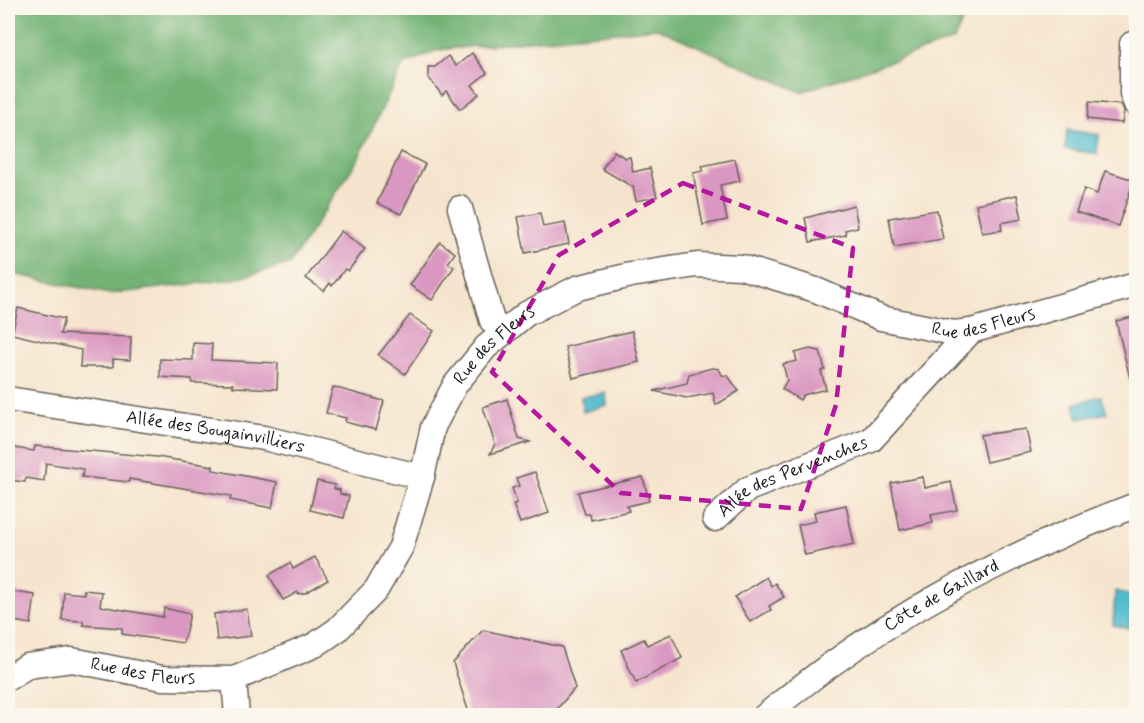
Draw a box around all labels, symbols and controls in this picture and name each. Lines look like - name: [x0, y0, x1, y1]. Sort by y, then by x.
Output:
- street label: Rue des Fleurs: [448, 299, 539, 390]
- street label: Rue des Fleurs: [929, 302, 1038, 345]
- street label: Allée des Bougainvilliers: [124, 405, 307, 460]
- street label: Allée des Pervenches: [712, 430, 871, 523]
- street label: Côte de Gaillard: [880, 554, 1003, 638]
- street label: Rue des Fleurs: [88, 652, 195, 690]

